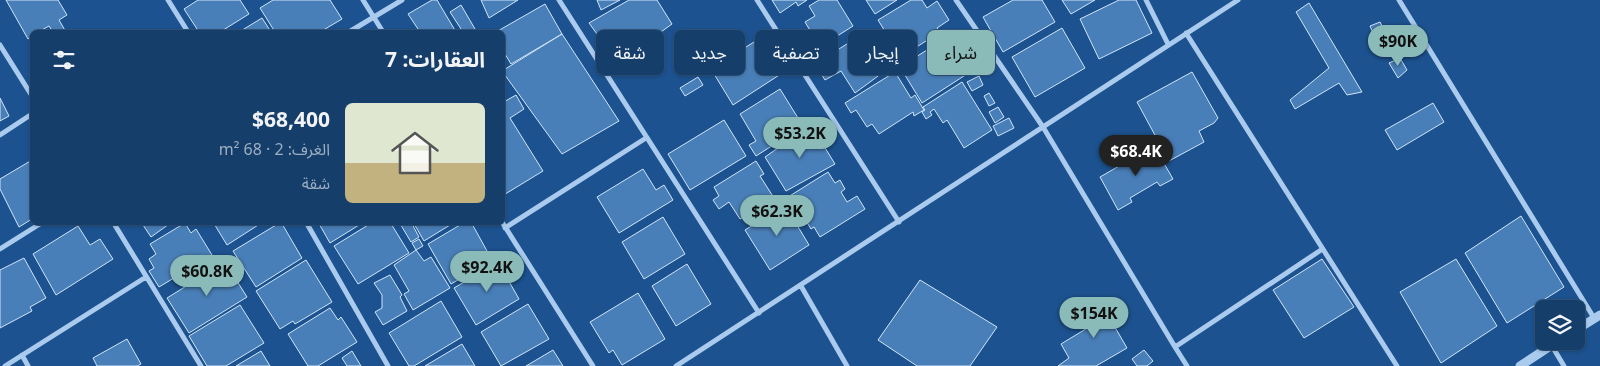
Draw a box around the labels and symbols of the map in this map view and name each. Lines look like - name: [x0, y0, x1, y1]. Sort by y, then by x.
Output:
- pin: $90K: [1368, 24, 1428, 67]
- pin: $53.2K: [759, 116, 841, 159]
- pin: $68.4K: [1095, 134, 1177, 177]
- pin: $62.3K: [736, 194, 818, 237]
- pin: $92.4K: [446, 250, 528, 293]
- pin: $60.8K: [166, 254, 248, 297]
- pin: $154K: [1059, 296, 1129, 339]

